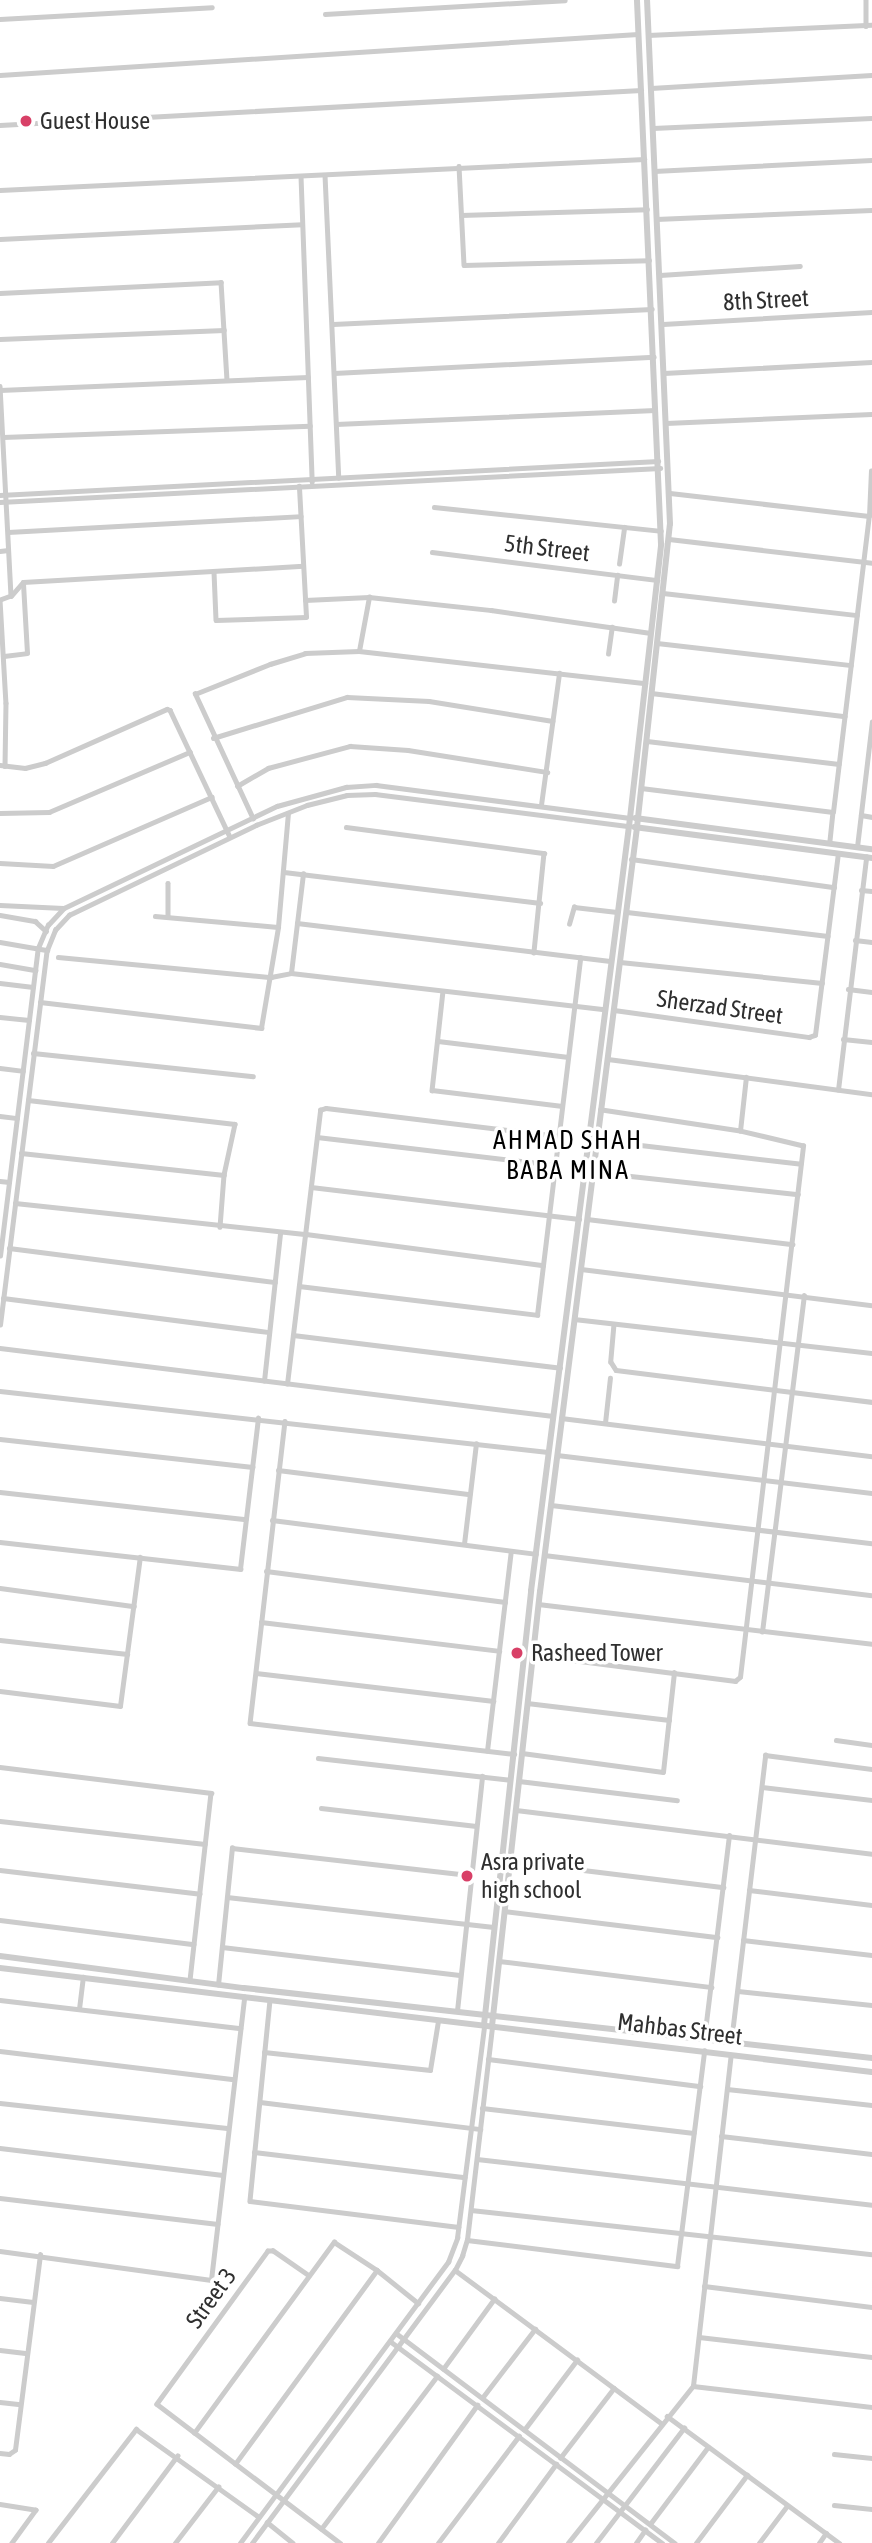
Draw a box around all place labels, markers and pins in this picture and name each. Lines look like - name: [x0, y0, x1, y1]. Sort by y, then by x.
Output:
- place label: Guest House: [40, 107, 150, 135]
- marker: Guest House: [18, 113, 34, 129]
- place label: Rasheed Tower: [531, 1639, 663, 1667]
- marker: Rasheed Tower: [509, 1645, 525, 1661]
- place label: Asra private high school: [481, 1848, 585, 1904]
- marker: Asra private high school: [459, 1868, 475, 1884]

